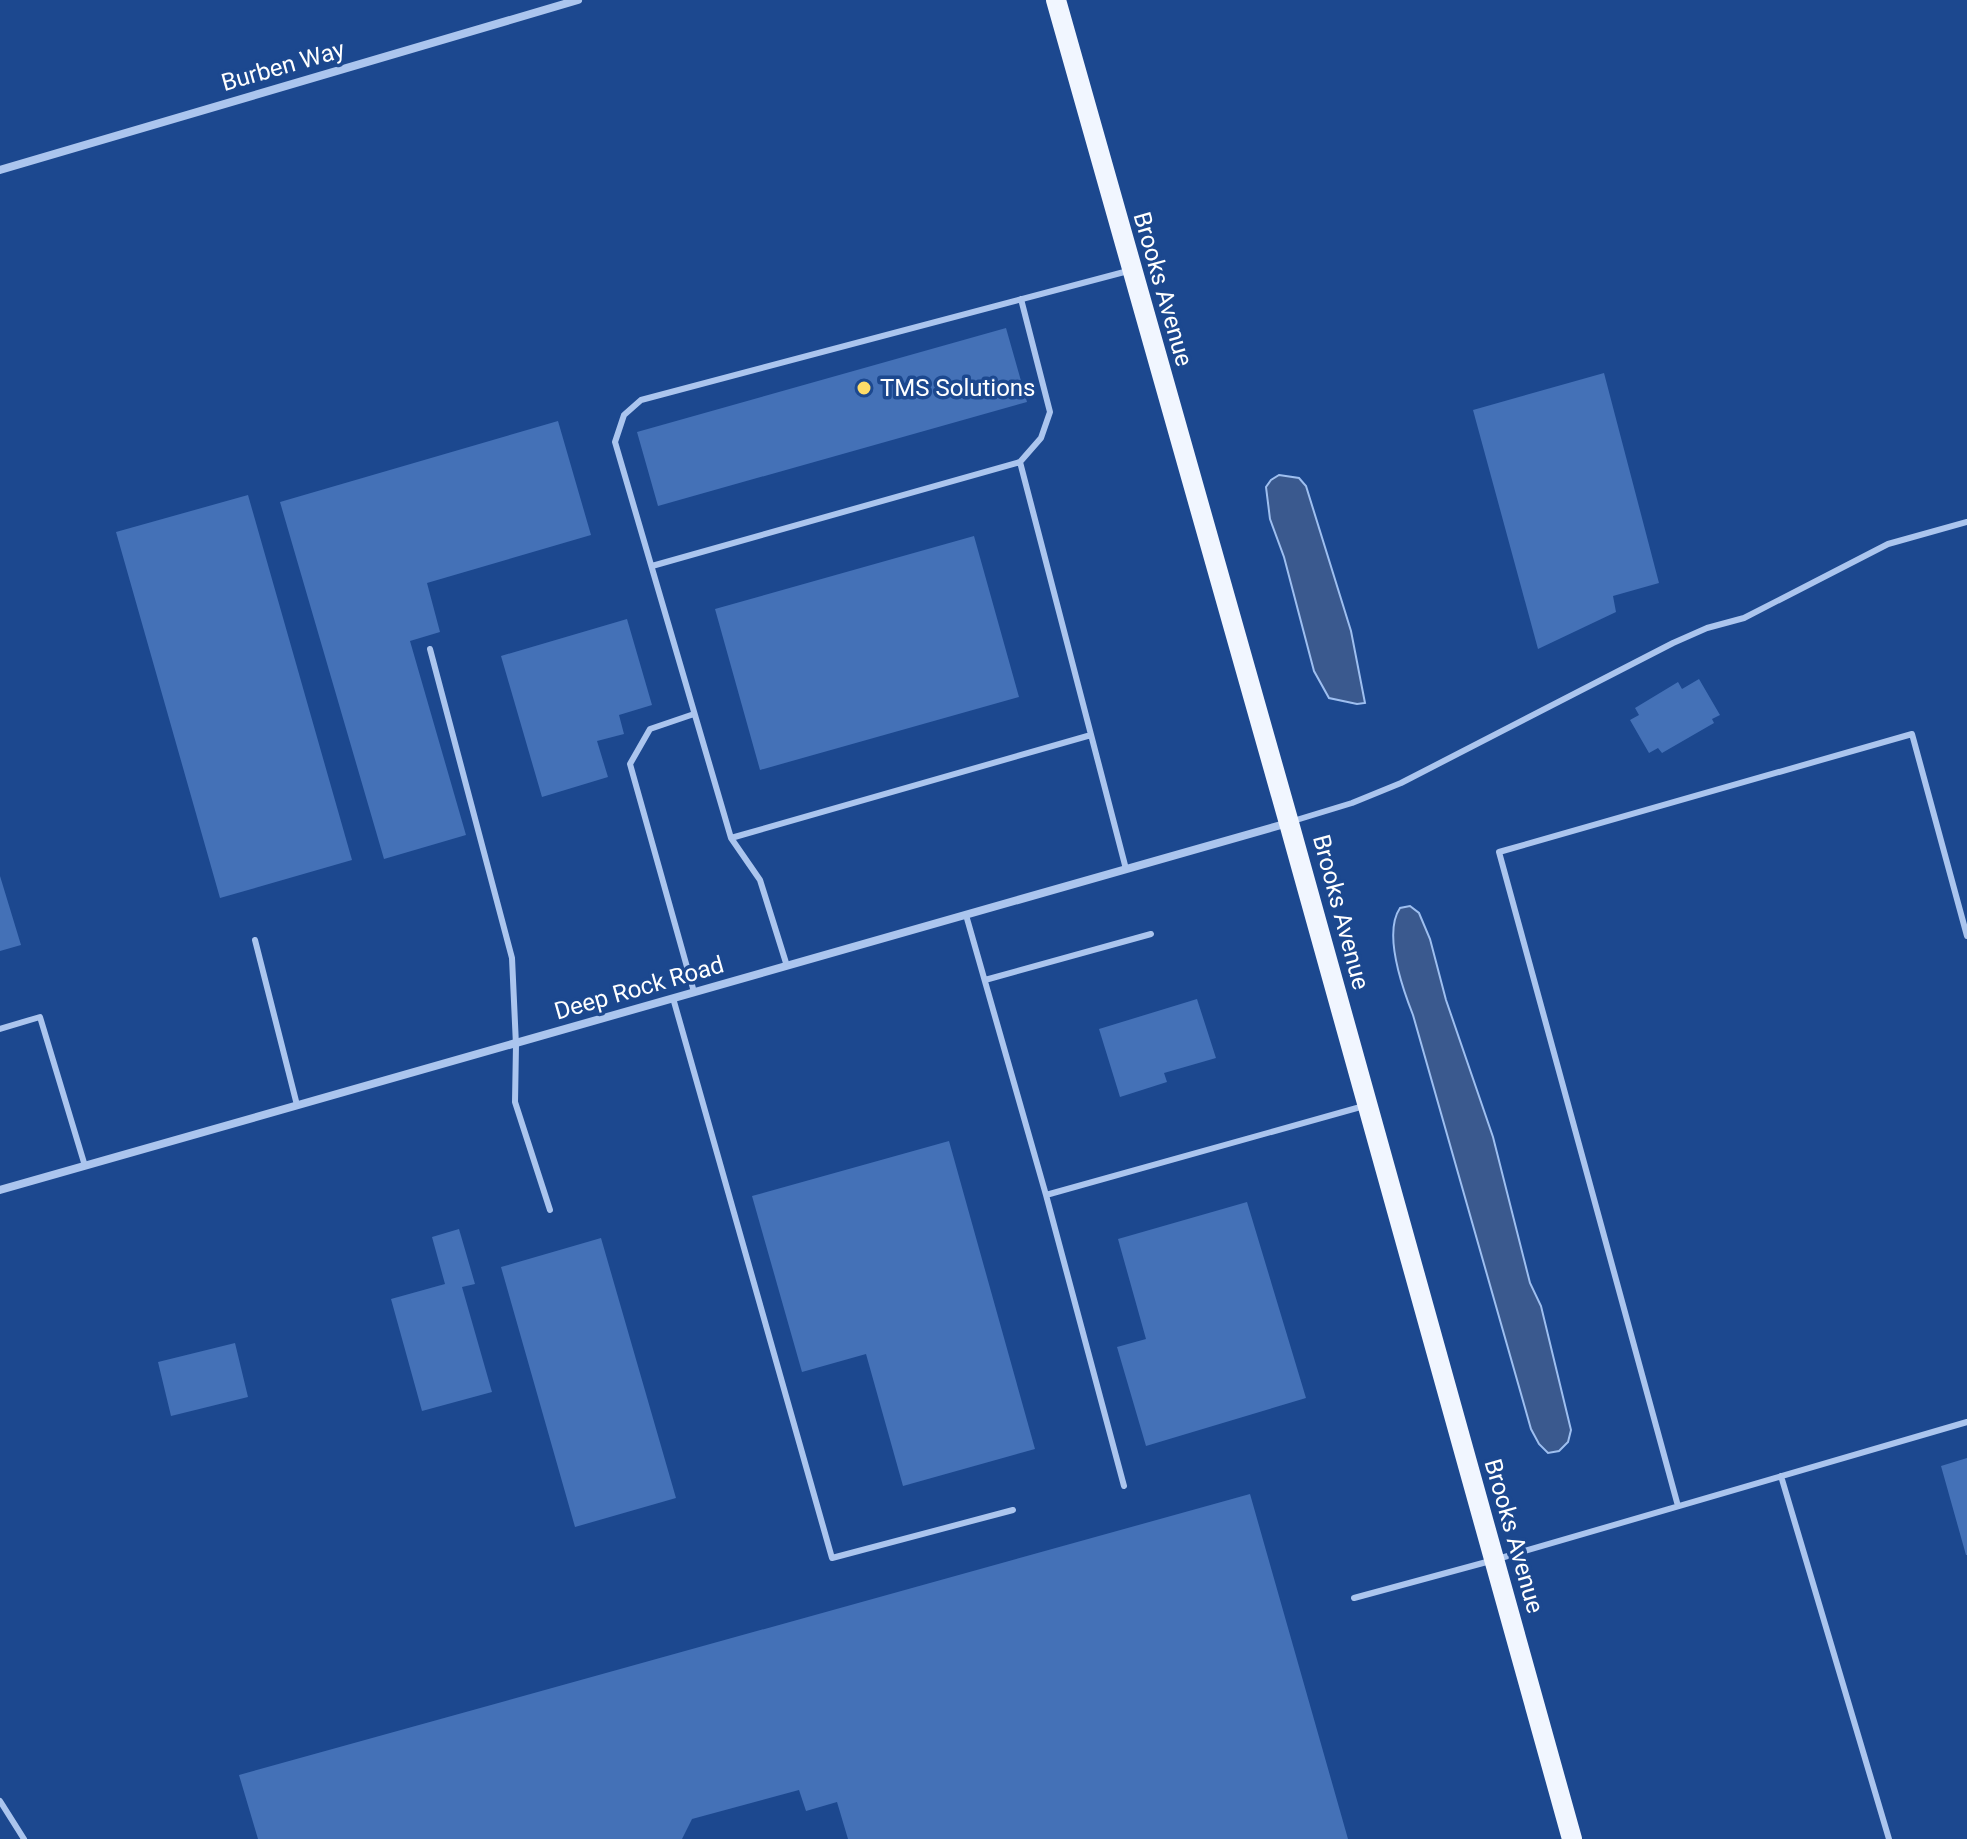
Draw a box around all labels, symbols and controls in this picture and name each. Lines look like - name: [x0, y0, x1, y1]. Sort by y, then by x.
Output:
- street label: Burben Way: [218, 35, 348, 97]
- street label: Brooks Avenue: [1128, 209, 1198, 369]
- place label: TMS Solutions: [880, 374, 1036, 402]
- marker: TMS Solutions: [855, 379, 873, 397]
- street label: Brooks Avenue: [1307, 831, 1375, 993]
- street label: Deep Rock Road: [551, 950, 727, 1026]
- street label: Brooks Avenue: [1479, 1456, 1549, 1616]

